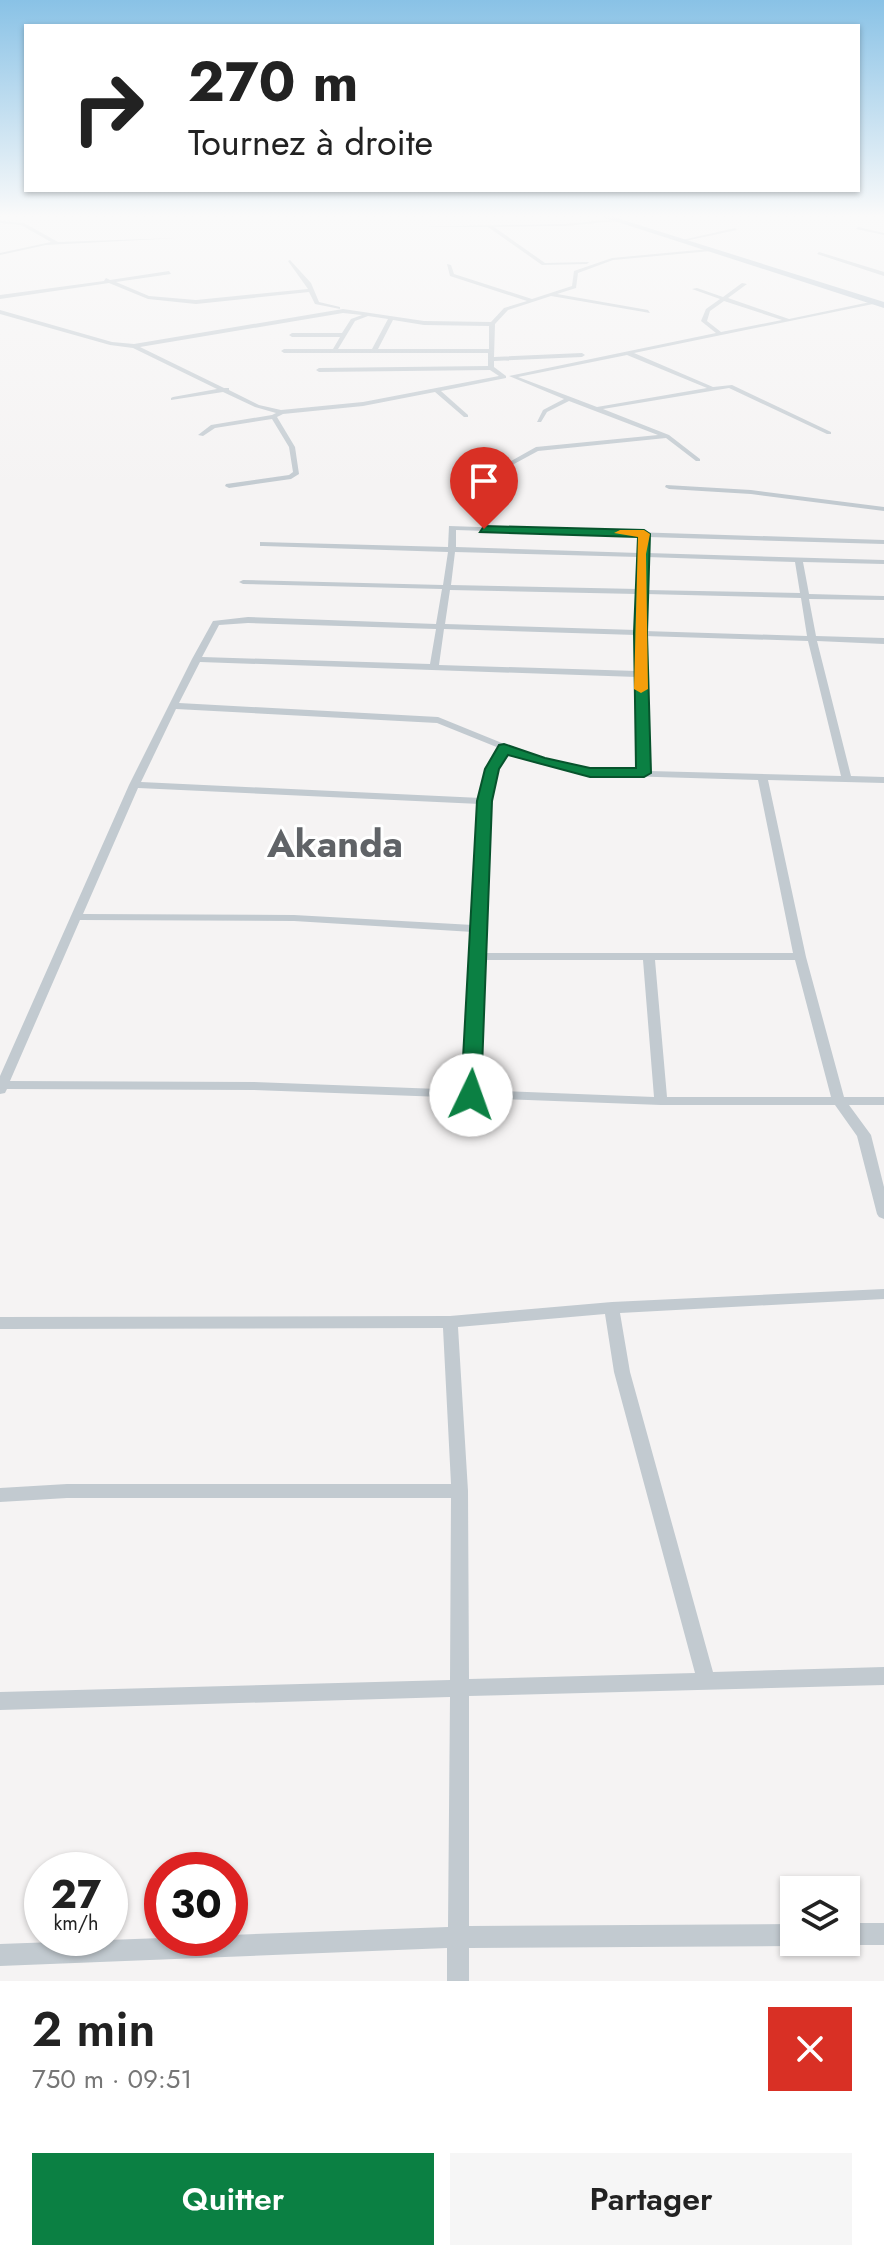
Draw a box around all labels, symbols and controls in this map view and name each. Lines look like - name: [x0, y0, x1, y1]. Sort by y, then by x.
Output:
- text: 270 m: [188, 41, 358, 122]
- icon: right: [56, 56, 160, 160]
- text: Tournez à droite: [188, 116, 433, 168]
- pin: [450, 447, 518, 529]
- icon: arrive: [462, 459, 506, 503]
- district label: Akanda: [266, 816, 403, 871]
- position arrow: [429, 1053, 513, 1137]
- speed limit sign: 30: [144, 1852, 248, 1956]
- text: 27: [51, 1865, 101, 1923]
- map controls: [780, 1876, 860, 1956]
- button: layers: [780, 1876, 860, 1956]
- text: km/h: [53, 1909, 99, 1938]
- text: 2 min: [32, 1995, 155, 2064]
- button: close: [768, 2007, 852, 2091]
- text: 750 m · 09:51: [32, 2060, 192, 2098]
- button: Quitter: [32, 2153, 434, 2245]
- button: Partager: [450, 2153, 852, 2245]

